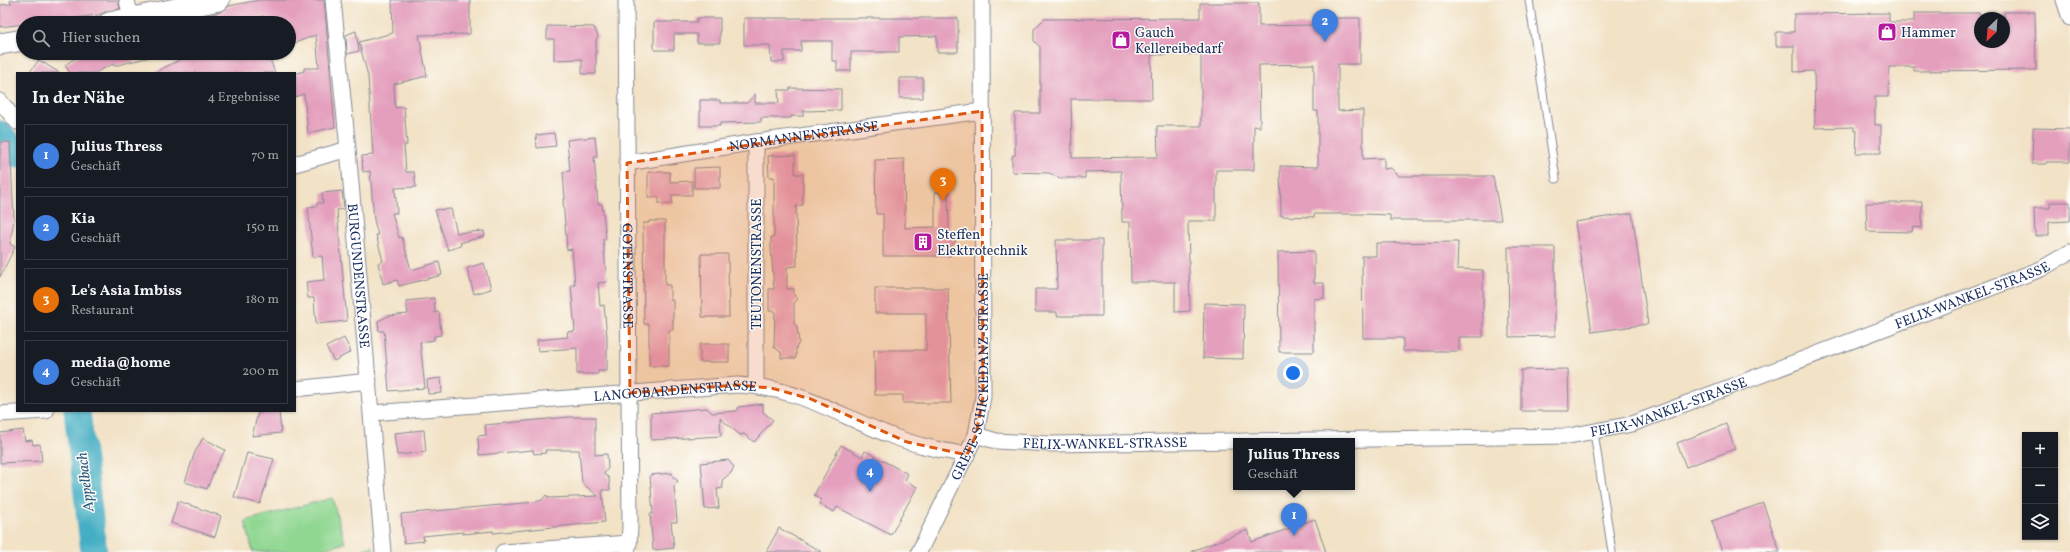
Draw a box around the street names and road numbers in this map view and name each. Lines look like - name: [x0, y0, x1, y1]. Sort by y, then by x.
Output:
- street label: NORMANNENSTRASSE: [728, 117, 880, 157]
- street label: TEUTONENSTRASSE: [748, 198, 767, 330]
- street label: BURGUNDENSTRASSE: [342, 203, 373, 349]
- street label: GOTENSTRASSE: [617, 223, 636, 329]
- street label: FELIX-WANKEL-STRASSE: [1892, 258, 2054, 335]
- street label: GRETE-SCHICKEDANZ-STRASSE: [947, 273, 994, 484]
- street label: FELIX-WANKEL-STRASSE: [1589, 373, 1750, 443]
- street label: LANGOBARDENSTRASSE: [593, 377, 758, 407]
- street label: FELIX-WANKEL-STRASSE: [1022, 434, 1187, 455]

